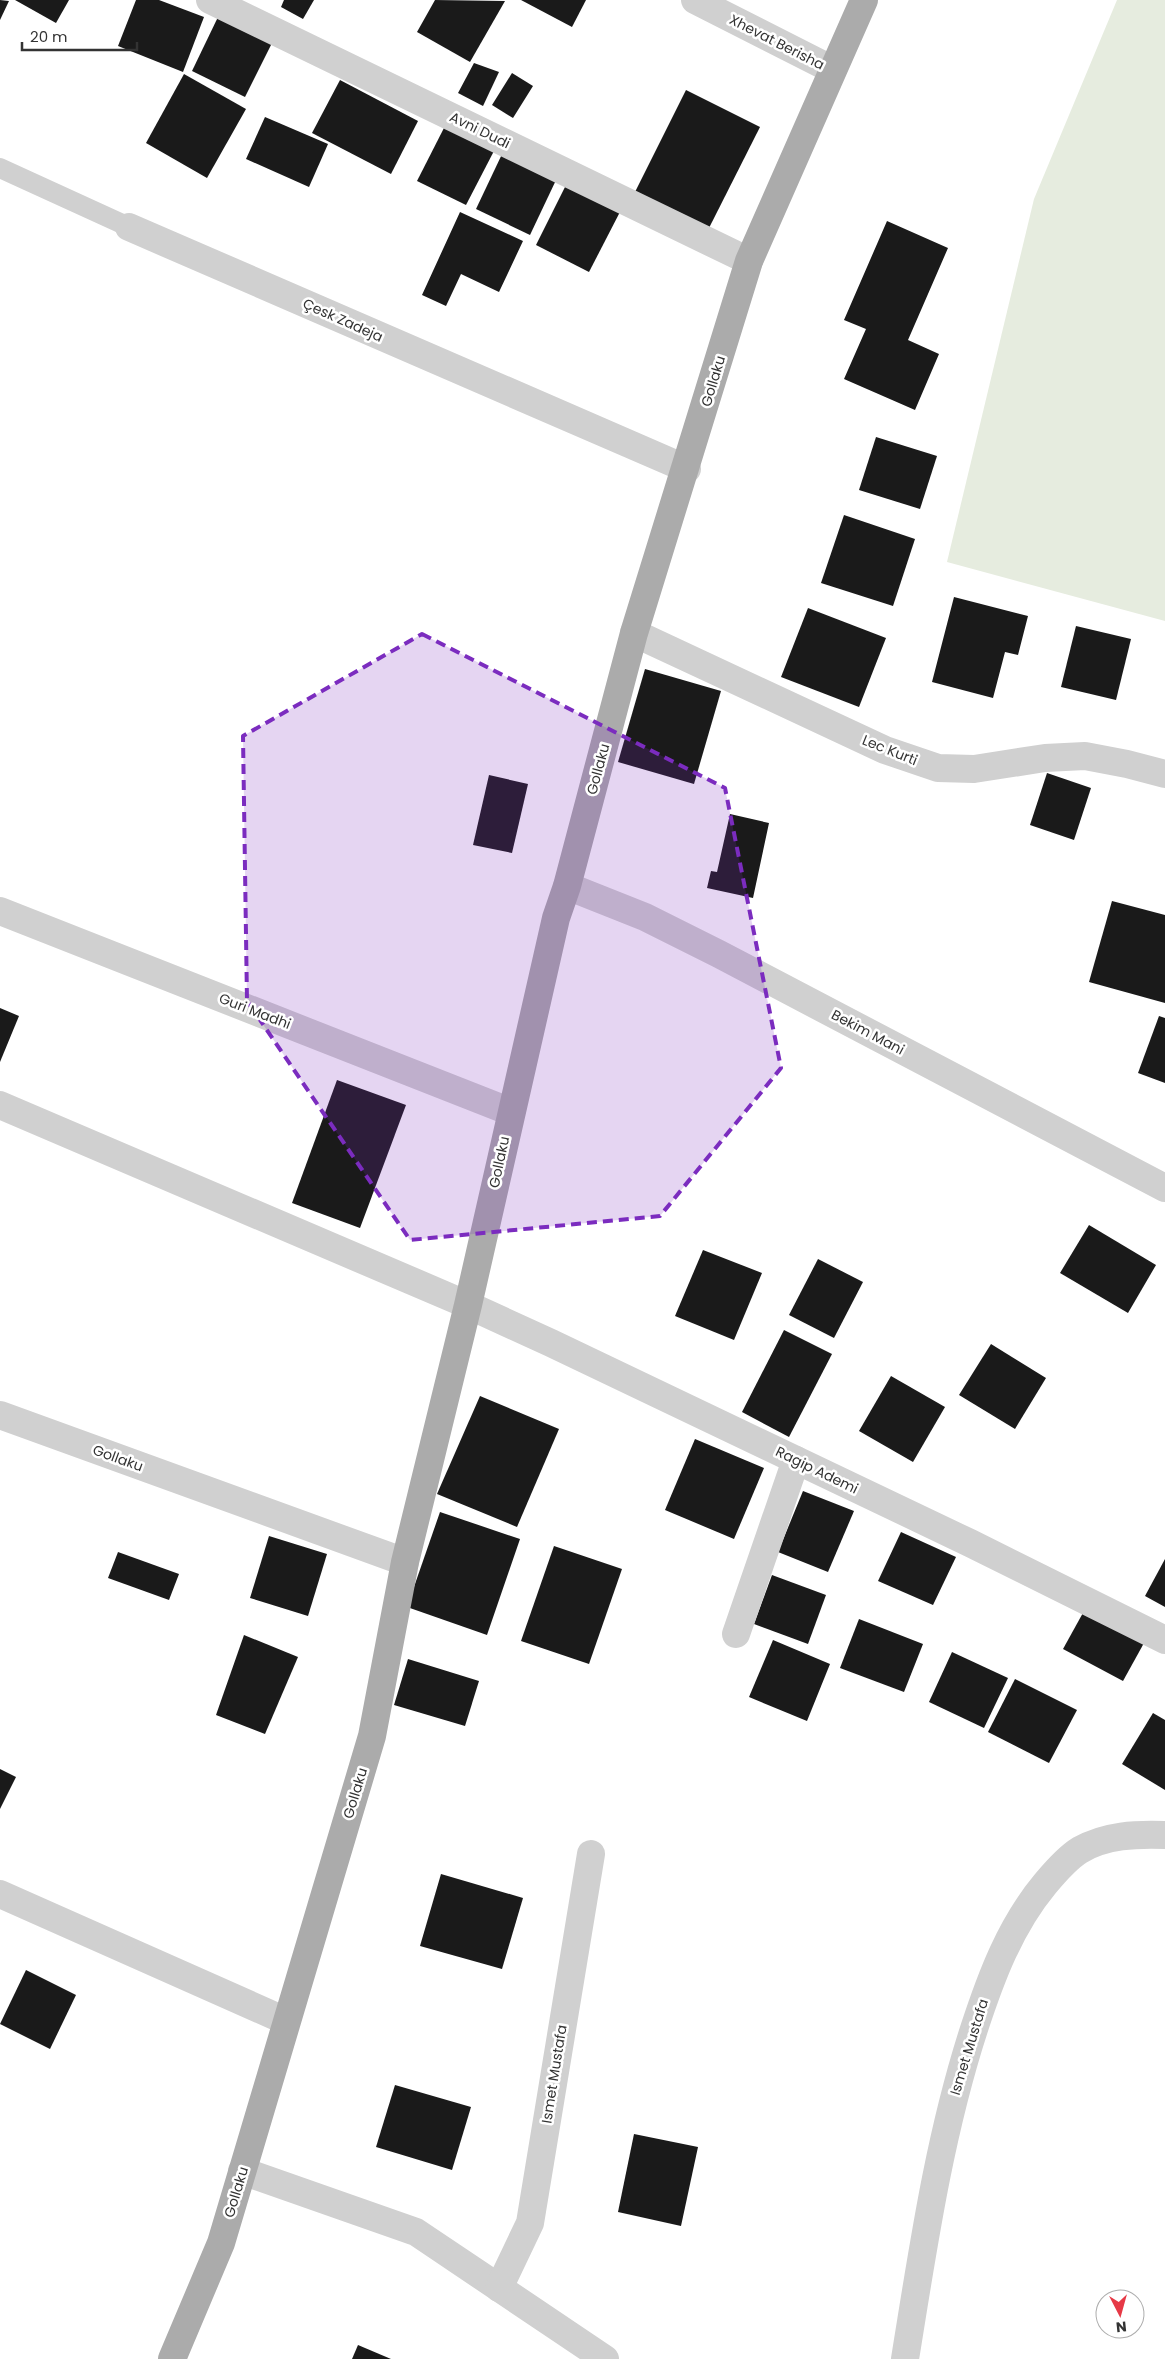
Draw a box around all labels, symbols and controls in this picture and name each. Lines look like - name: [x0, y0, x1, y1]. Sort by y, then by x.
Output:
- street label: Xhevat Berisha: [726, 9, 828, 75]
- scale bar: [22, 20, 138, 52]
- text: 20 m: [30, 26, 68, 47]
- street label: Avni Dudi: [446, 107, 514, 153]
- street label: Çesk Zadeja: [300, 293, 386, 347]
- street label: Gollaku: [696, 353, 730, 409]
- street label: Lec Kurti: [859, 730, 921, 770]
- street label: Gollaku: [582, 741, 614, 797]
- street label: Guri Madhi: [216, 988, 294, 1034]
- street label: Bekim Mani: [828, 1004, 908, 1060]
- street label: Gollaku: [484, 1134, 514, 1190]
- street label: Gollaku: [90, 1440, 146, 1476]
- street label: Ragip Ademi: [772, 1441, 862, 1499]
- street label: Gollaku: [338, 1765, 372, 1821]
- street label: Ismet Mustafa: [945, 1996, 993, 2098]
- street label: Ismet Mustafa: [536, 2023, 572, 2125]
- street label: Gollaku: [219, 2164, 253, 2220]
- north arrow: [1095, 2289, 1145, 2339]
- text: N: [1115, 2316, 1128, 2337]

